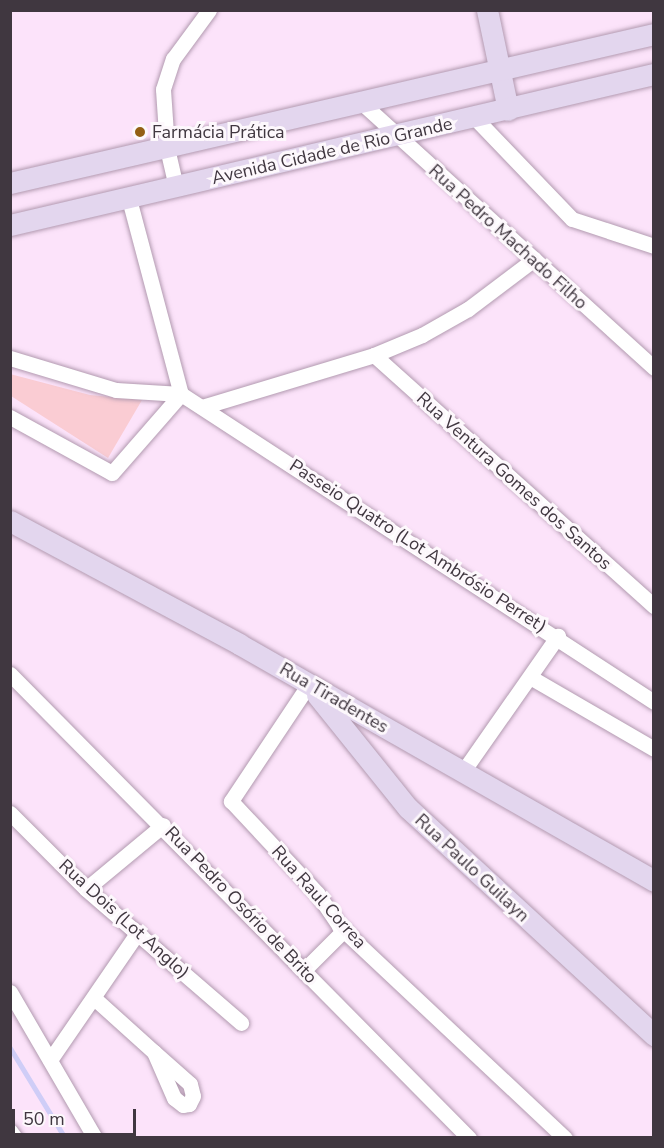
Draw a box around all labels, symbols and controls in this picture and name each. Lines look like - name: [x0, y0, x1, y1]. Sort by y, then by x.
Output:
- street label: Avenida Cidade de Rio Grande: [210, 113, 454, 189]
- place label: Farmácia Prática: [152, 121, 284, 143]
- marker: Farmácia Prática: [133, 125, 147, 139]
- street label: Rua Pedro Machado Filho: [424, 160, 592, 314]
- street label: Rua Ventura Gomes dos Santos: [412, 388, 616, 574]
- street label: Passeio Quatro (Lot Ambrósio Perret): [285, 455, 551, 637]
- street label: Rua Tiradentes: [276, 658, 392, 738]
- street label: Rua Paulo Guilayn: [410, 810, 534, 926]
- street label: Rua Pedro Osório de Brito: [160, 822, 322, 988]
- street label: Rua Raul Correa: [267, 841, 371, 953]
- street label: Rua Dois (Lot Anglo): [54, 855, 194, 983]
- scale bar: [15, 1097, 140, 1135]
- text: 50 m: [23, 1107, 65, 1131]

